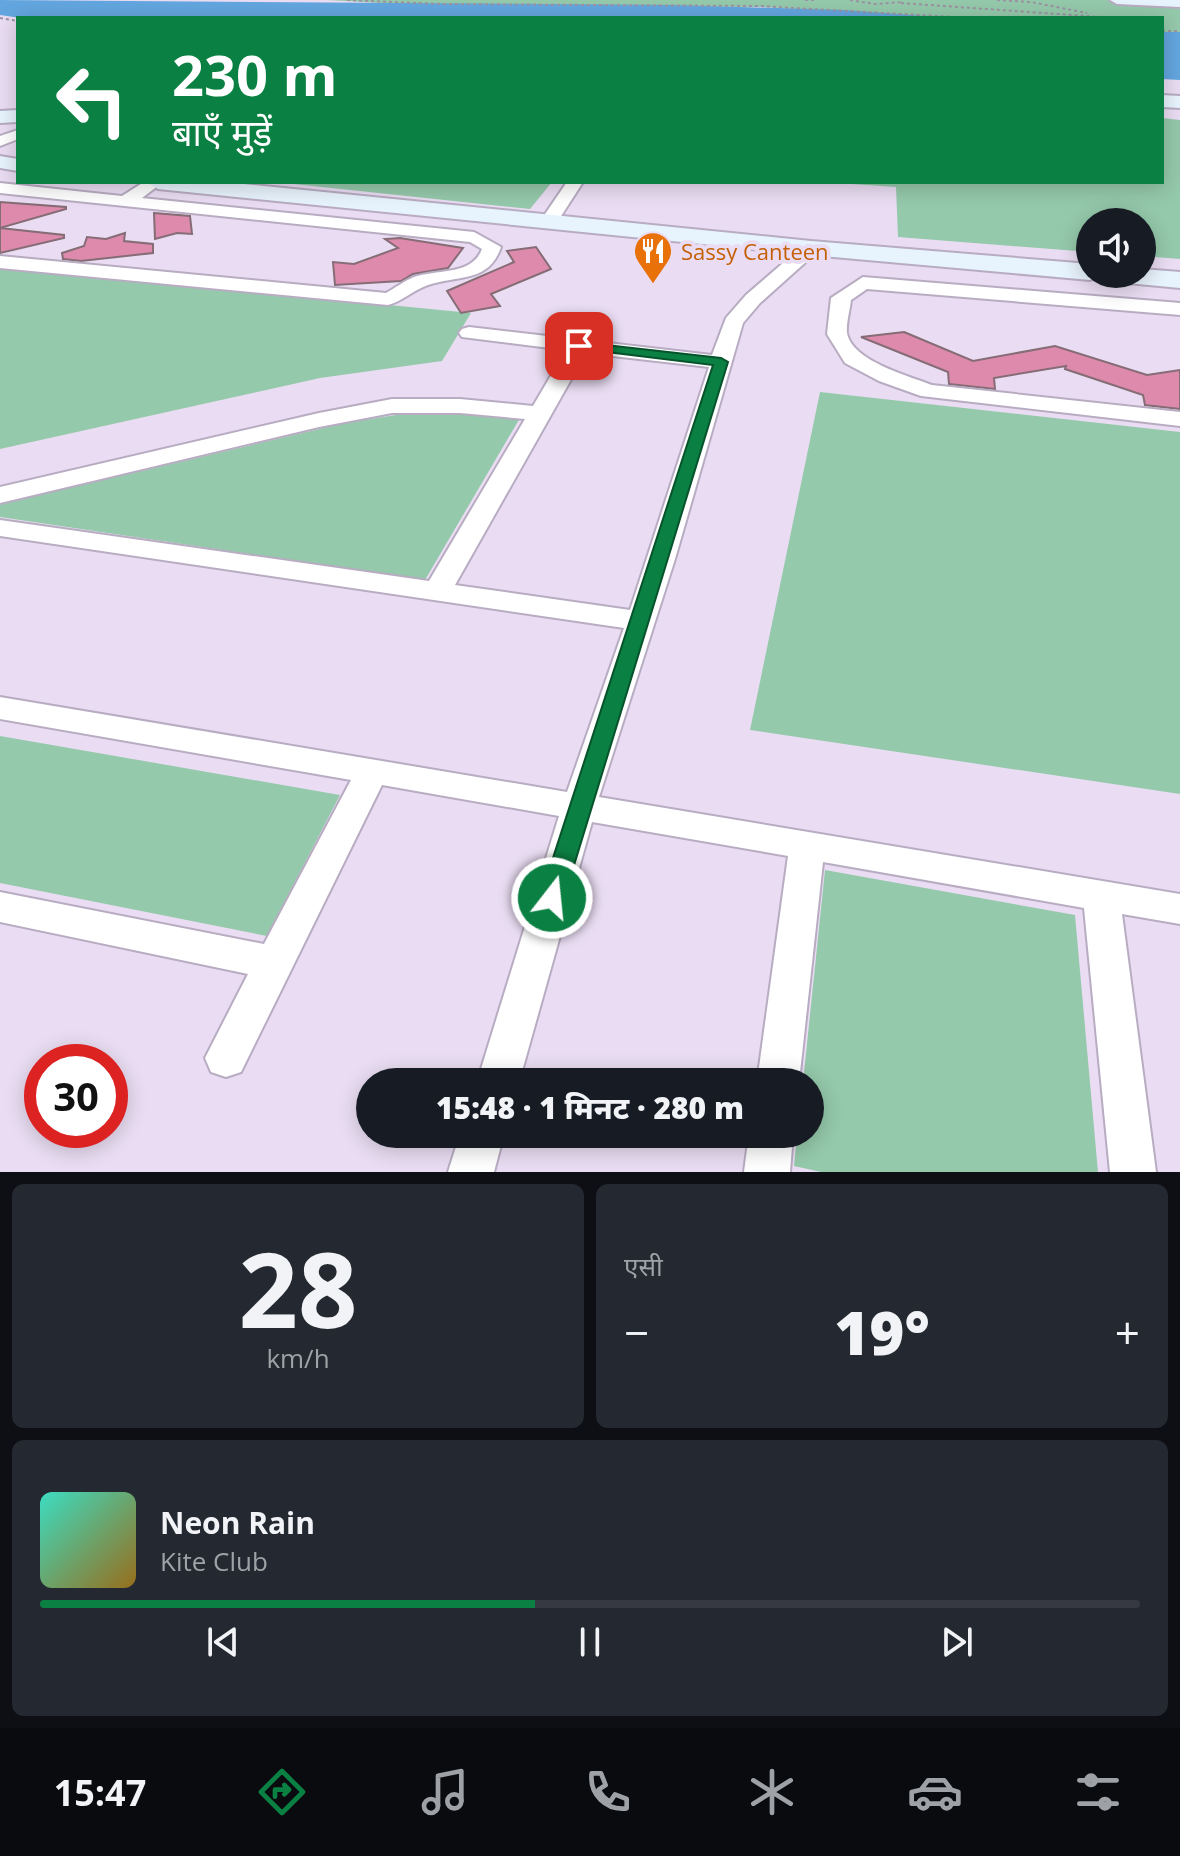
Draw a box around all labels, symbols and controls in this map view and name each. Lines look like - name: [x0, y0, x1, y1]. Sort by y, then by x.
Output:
- text: 230 m: [172, 36, 338, 112]
- icon: left: [40, 48, 144, 152]
- text: बाएँ मुड़ें: [172, 108, 272, 157]
- map controls: [1076, 208, 1156, 288]
- button: sound: [1076, 208, 1156, 288]
- restaurant icon: Sassy Canteen: [632, 230, 674, 285]
- place label: Sassy Canteen: [681, 236, 829, 266]
- pin: [545, 312, 613, 380]
- icon: arrive: [557, 324, 601, 368]
- position arrow: [510, 856, 594, 940]
- speed limit sign: 30: [24, 1044, 128, 1148]
- text: 15:48 · 1 मिनट · 280 m: [436, 1087, 744, 1128]
- text: 28: [239, 1217, 357, 1358]
- text: एसी: [624, 1248, 663, 1284]
- text: 19°: [834, 1291, 930, 1373]
- text: −: [624, 1302, 649, 1362]
- text: +: [1115, 1302, 1140, 1362]
- text: km/h: [266, 1340, 330, 1376]
- text: Neon Rain: [160, 1502, 315, 1543]
- text: Kite Club: [160, 1543, 268, 1579]
- icon: previous: [201, 1620, 245, 1664]
- icon: pause: [568, 1620, 612, 1664]
- icon: next: [935, 1620, 979, 1664]
- icon: directions: [254, 1764, 310, 1820]
- icon: music: [417, 1764, 473, 1820]
- icon: phone: [580, 1764, 636, 1820]
- icon: climate: [744, 1764, 800, 1820]
- icon: car: [907, 1764, 963, 1820]
- icon: filters: [1070, 1764, 1126, 1820]
- text: 15:47: [54, 1768, 146, 1817]

